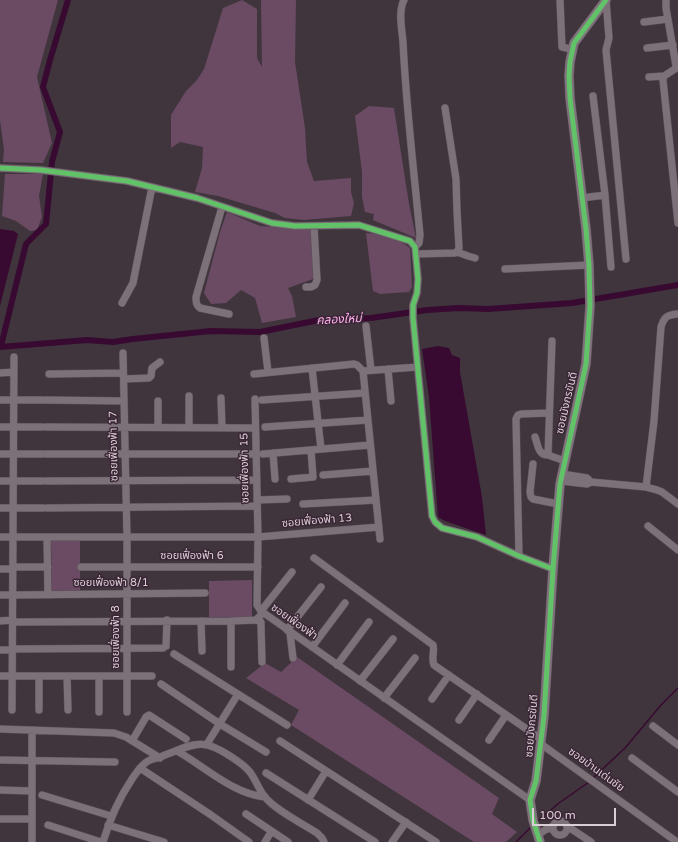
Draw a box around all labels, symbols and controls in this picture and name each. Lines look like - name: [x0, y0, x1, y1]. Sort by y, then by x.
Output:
- water label: คลองใหม่: [316, 312, 362, 328]
- street label: ซอยมังกรขันดี: [553, 371, 581, 435]
- street label: ซอยเฟื่องฟ้า 17: [107, 411, 121, 481]
- street label: ซอยเฟื่องฟ้า 15: [238, 433, 252, 503]
- street label: ซอยเฟื่องฟ้า 13: [281, 511, 353, 531]
- street label: ซอยเฟื่องฟ้า 6: [160, 549, 224, 563]
- street label: ซอยเฟื่องฟ้า 8/1: [73, 576, 149, 590]
- street label: ซอยเฟื่องฟ้า: [268, 601, 320, 643]
- street label: ซอยเฟื่องฟ้า 8: [109, 605, 123, 669]
- street label: ซอยมังกรขันดี: [523, 694, 541, 758]
- street label: ซอยบ้านเด่นชัย: [565, 745, 627, 795]
- scale bar: [534, 800, 618, 826]
- text: 100 m: [539, 808, 576, 822]

